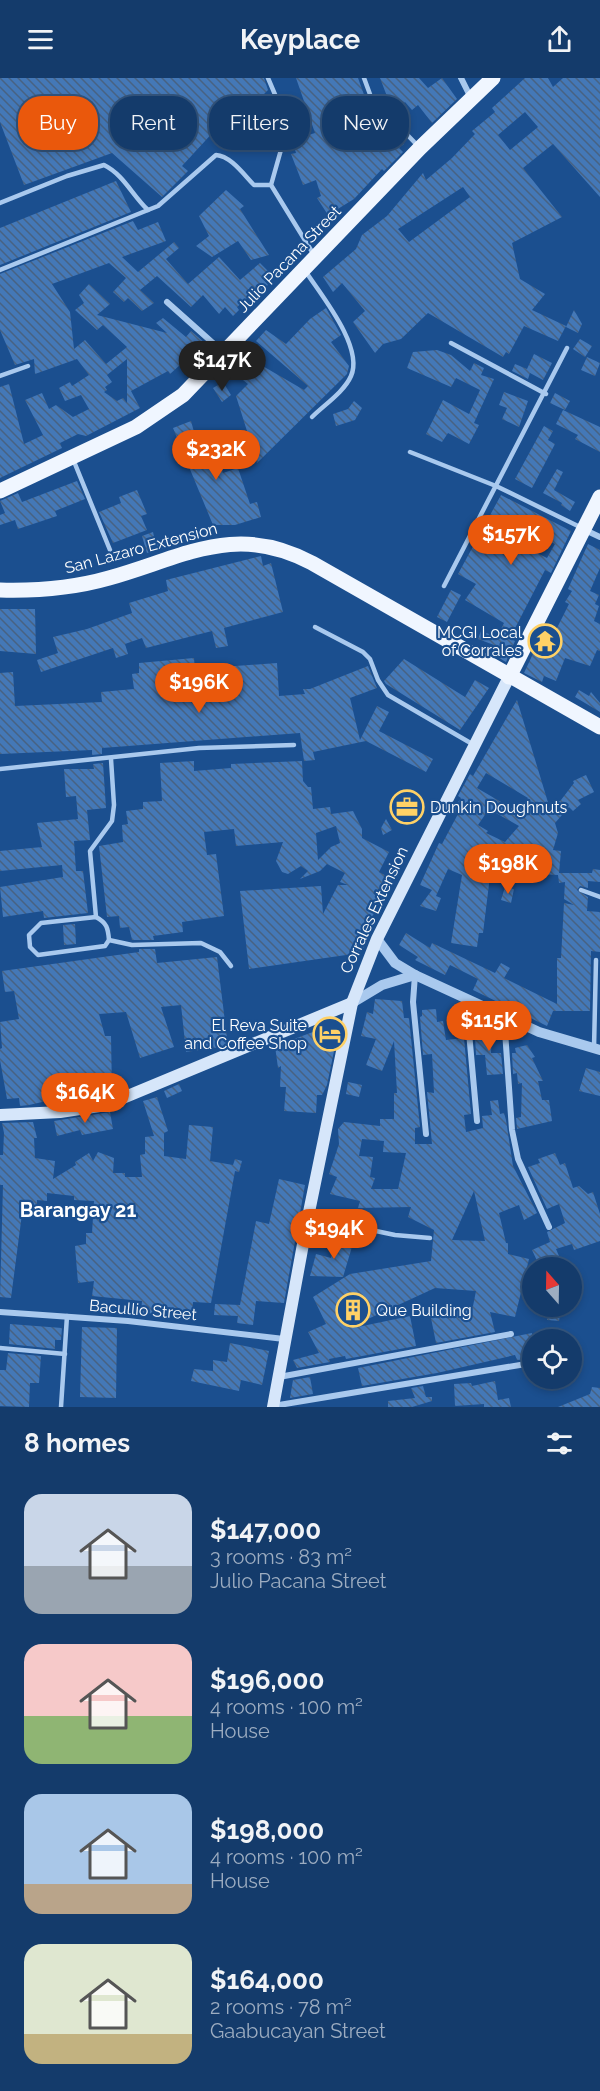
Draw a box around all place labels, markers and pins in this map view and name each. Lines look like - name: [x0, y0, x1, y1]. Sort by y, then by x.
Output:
- pin: $147K: [180, 341, 264, 392]
- pin: $232K: [174, 430, 258, 481]
- pin: $157K: [469, 515, 553, 566]
- place label: MCGI Local of Corrales: [437, 623, 523, 660]
- temple icon: MCGI Local of Corrales: [527, 623, 563, 659]
- pin: $196K: [157, 663, 241, 714]
- office icon: Dunkin Doughnuts: [389, 789, 425, 825]
- place label: Dunkin Doughnuts: [430, 798, 568, 817]
- pin: $198K: [466, 844, 550, 895]
- pin: $115K: [447, 1001, 531, 1052]
- place label: El Reva Suite and Coffee Shop: [184, 1016, 307, 1053]
- hotel icon: El Reva Suite and Coffee Shop: [312, 1016, 348, 1052]
- pin: $164K: [43, 1073, 127, 1124]
- pin: $194K: [292, 1209, 376, 1260]
- building icon: Que Building: [335, 1292, 371, 1328]
- place label: Que Building: [376, 1301, 472, 1320]

